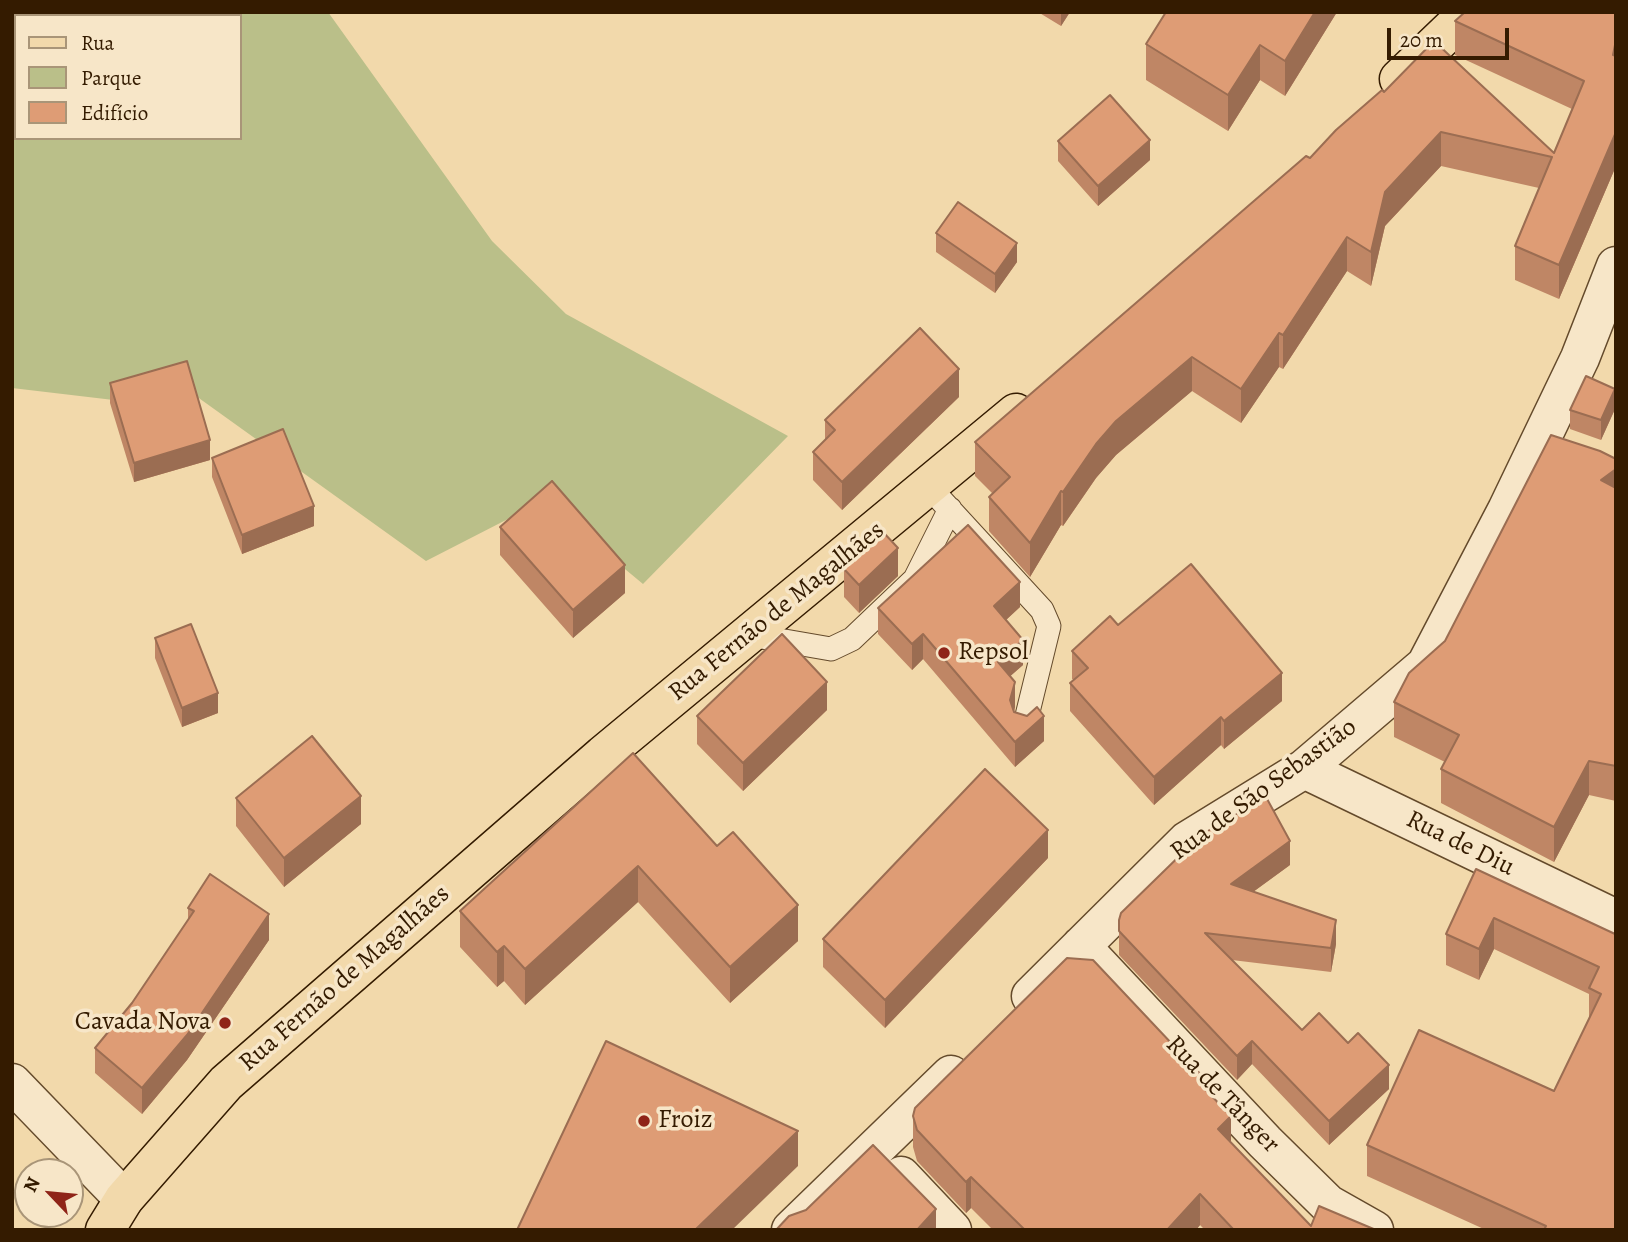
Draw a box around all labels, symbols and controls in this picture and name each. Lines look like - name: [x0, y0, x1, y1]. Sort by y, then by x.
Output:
- legend: [14, 14, 242, 140]
- scale bar: [1390, 14, 1512, 58]
- text: 20 m: [1400, 26, 1443, 54]
- text: Rua: [81, 29, 114, 57]
- text: Parque: [81, 64, 141, 92]
- text: Edifício: [81, 99, 148, 127]
- street label: Rua Fernão de Magalhães: [663, 515, 891, 709]
- place label: Repsol: [958, 637, 1028, 669]
- marker: Repsol: [936, 645, 952, 661]
- street label: Rua de São Sebastião: [1165, 712, 1363, 868]
- street label: Rua de Diu: [1401, 804, 1519, 884]
- street label: Rua Fernão de Magalhães: [233, 879, 457, 1079]
- place label: Cavada Nova: [75, 1007, 211, 1039]
- marker: Cavada Nova: [217, 1015, 233, 1031]
- street label: Rua de Tânger: [1158, 1030, 1286, 1160]
- place label: Froiz: [658, 1105, 713, 1137]
- marker: Froiz: [636, 1113, 652, 1129]
- north arrow: [14, 1158, 84, 1228]
- text: N: [17, 1173, 47, 1197]

